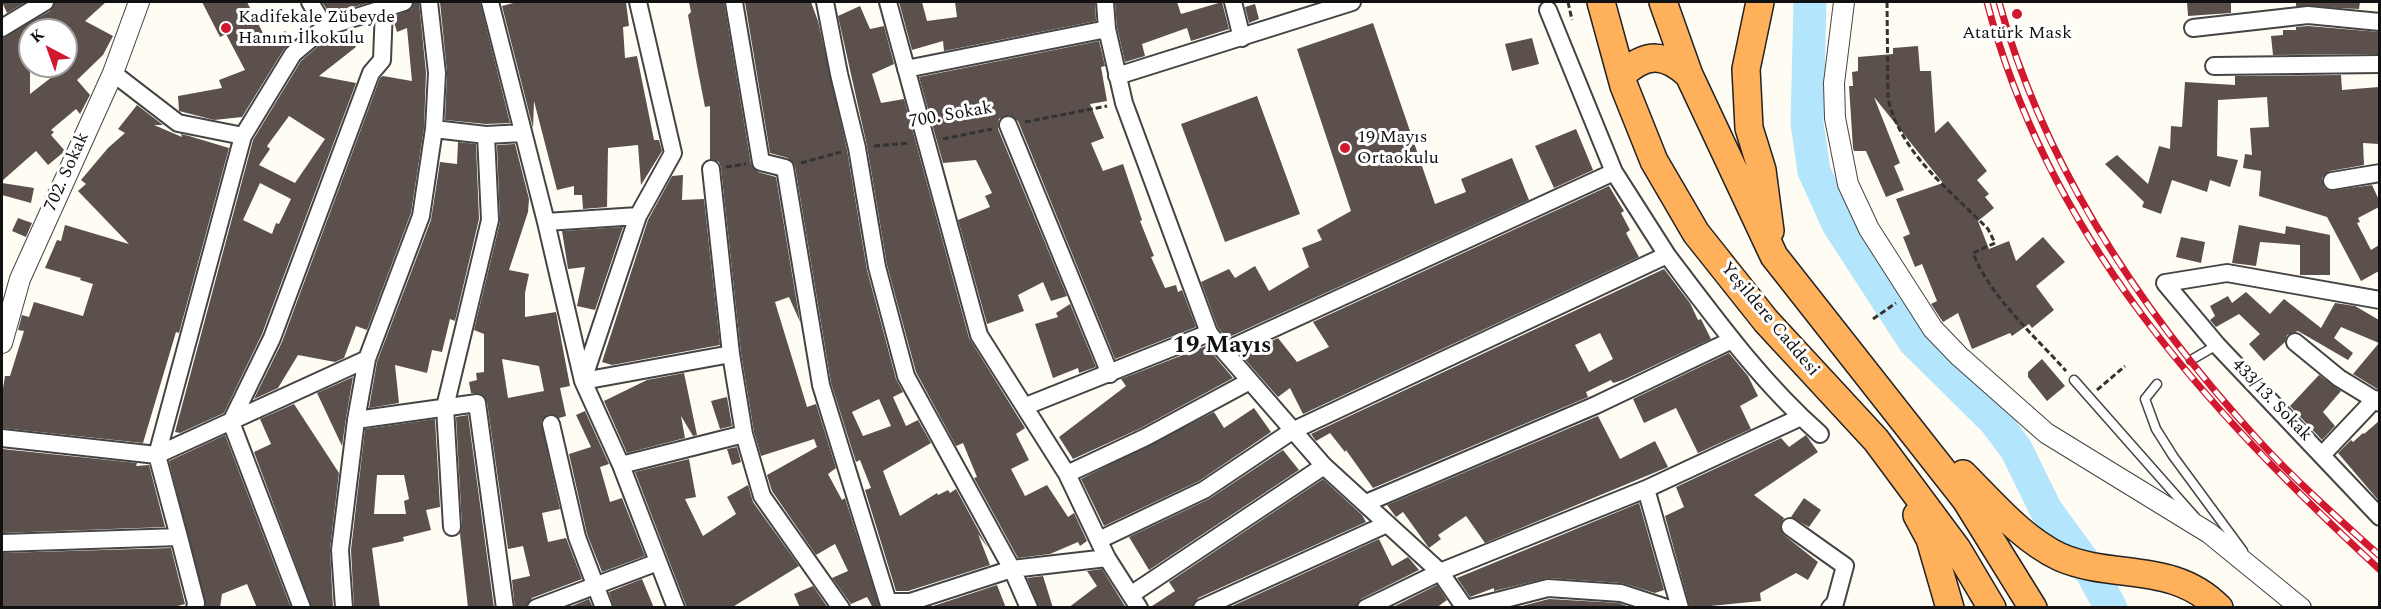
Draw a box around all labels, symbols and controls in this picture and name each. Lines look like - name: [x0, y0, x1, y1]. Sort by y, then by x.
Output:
- place label: Kadifekale Zübeyde Hanım İlkokulu: [238, 7, 395, 50]
- marker: Atatürk Mask: [2010, 7, 2024, 21]
- north arrow: [18, 18, 78, 78]
- marker: Kadifekale Zübeyde Hanım İlkokulu: [219, 21, 233, 35]
- text: K: [25, 23, 50, 49]
- place label: Atatürk Mask: [1962, 23, 2072, 45]
- street label: 700. Sokak: [908, 98, 994, 134]
- place label: 19 Mayıs Ortaokulu: [1357, 127, 1439, 170]
- street label: 702. Sokak: [41, 129, 95, 215]
- marker: 19 Mayıs Ortaokulu: [1338, 141, 1352, 155]
- street label: Yeşildere Caddesi: [1715, 259, 1823, 381]
- district label: 19 Mayıs: [1172, 333, 1272, 361]
- street label: 433/13. Sokak: [2226, 355, 2316, 447]

